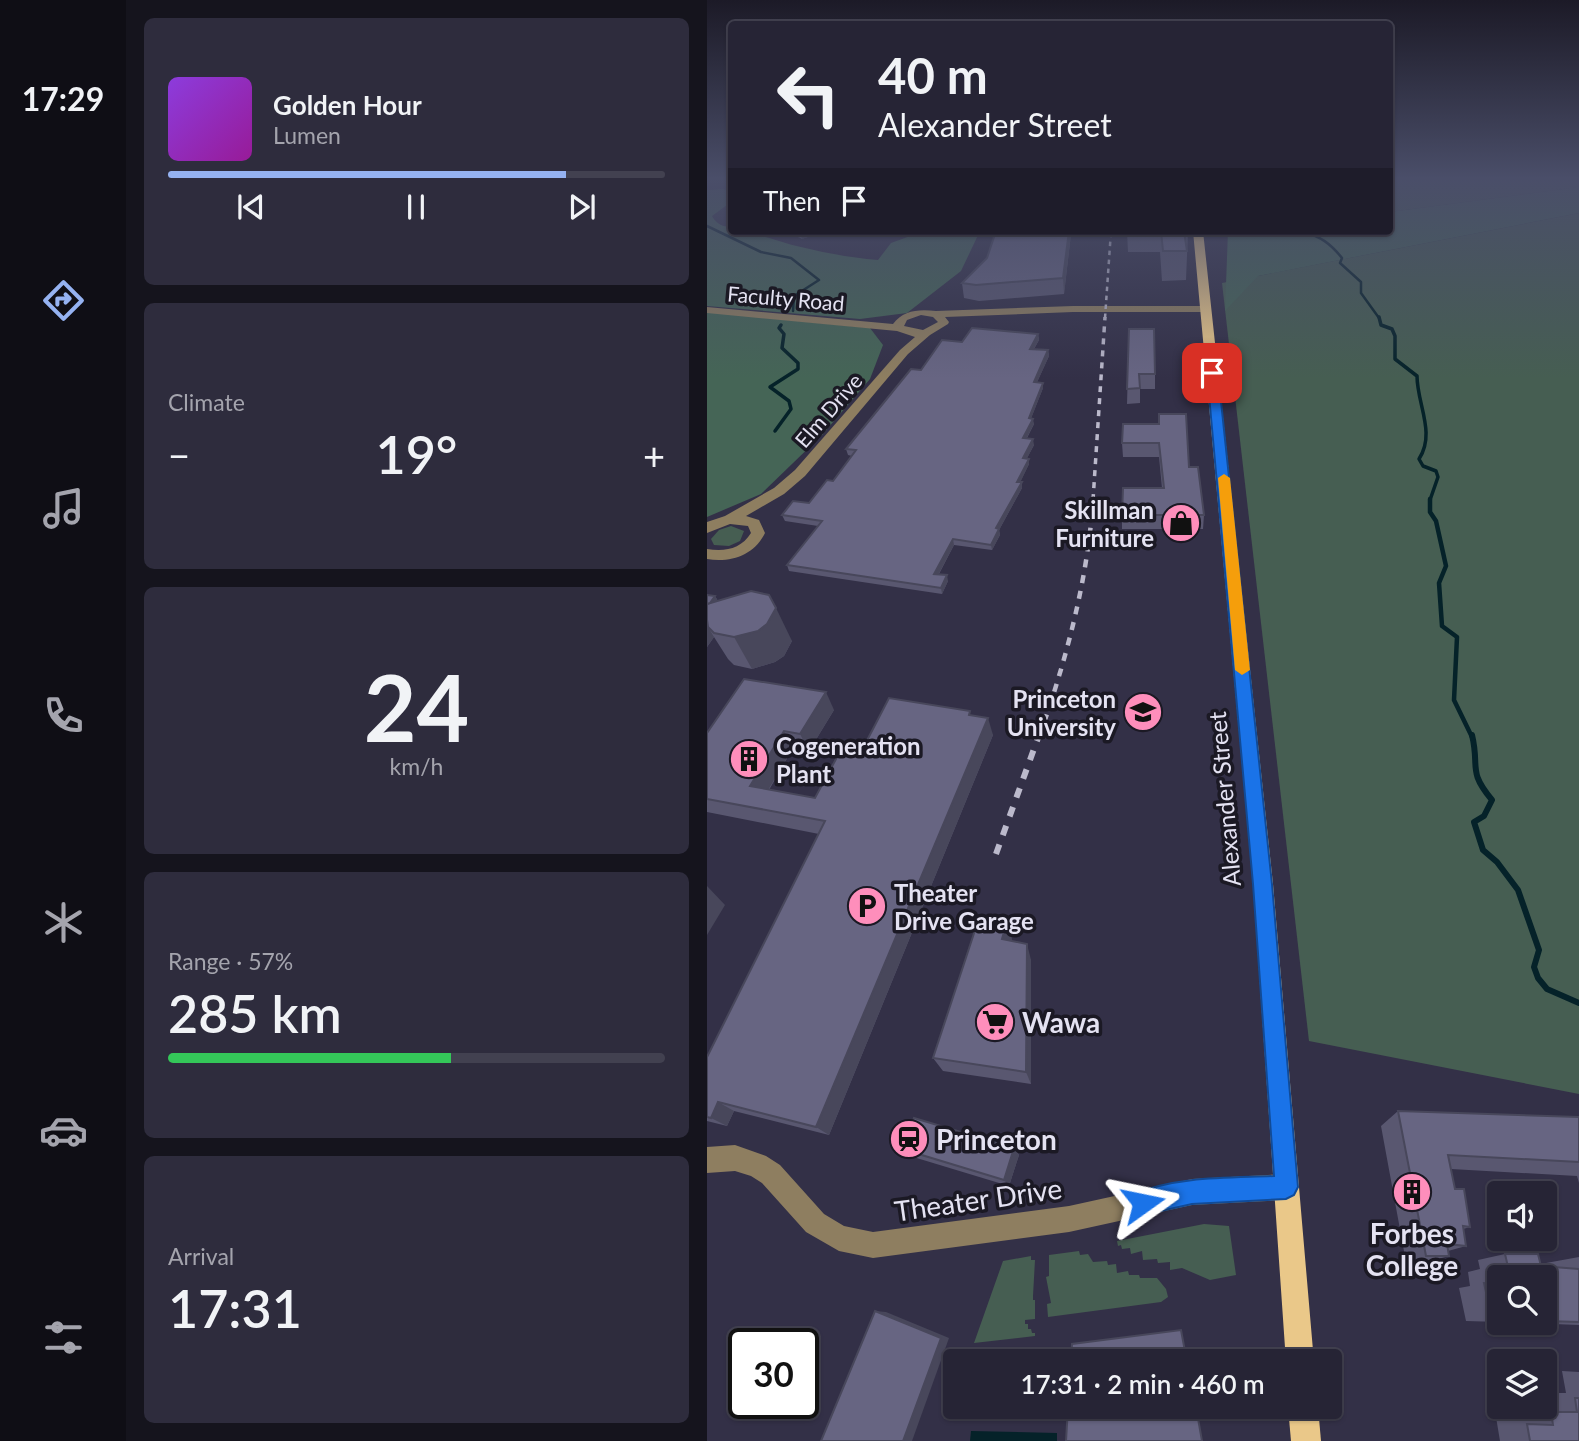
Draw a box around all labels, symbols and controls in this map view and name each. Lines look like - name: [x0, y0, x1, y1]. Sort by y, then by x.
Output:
- text: 40 m: [878, 46, 988, 104]
- icon: left: [763, 49, 854, 140]
- text: 17:29: [22, 79, 104, 118]
- text: Golden Hour: [273, 89, 422, 121]
- text: Alexander Street: [878, 105, 1112, 144]
- text: Lumen: [273, 121, 341, 149]
- icon: arrive: [835, 182, 873, 220]
- text: Then: [763, 185, 821, 217]
- icon: previous: [232, 188, 270, 226]
- icon: pause: [397, 188, 435, 226]
- icon: next: [563, 188, 601, 226]
- icon: directions: [39, 276, 88, 325]
- street label: Faculty Road: [726, 280, 846, 316]
- pin: [1182, 343, 1242, 403]
- icon: arrive: [1193, 354, 1231, 392]
- street label: Elm Drive: [789, 368, 867, 452]
- text: Climate: [168, 388, 245, 416]
- text: 19°: [376, 423, 457, 485]
- text: −: [168, 432, 190, 478]
- text: +: [643, 432, 665, 478]
- icon: music: [39, 484, 88, 533]
- place label: Skillman Furniture: [1055, 495, 1154, 552]
- shop icon: Skillman Furniture: [1160, 502, 1202, 544]
- text: 24: [364, 652, 469, 761]
- place label: Princeton University: [1007, 684, 1116, 741]
- icon: phone: [39, 691, 88, 740]
- school or university icon: Princeton University: [1122, 691, 1164, 733]
- street label: Alexander Street: [1202, 710, 1246, 888]
- place label: Cogeneration Plant: [776, 731, 921, 788]
- building icon: Cogeneration Plant: [728, 738, 770, 780]
- text: km/h: [390, 752, 443, 780]
- place label: Theater Drive Garage: [894, 878, 1034, 935]
- parking icon: Theater Drive Garage: [846, 885, 888, 927]
- icon: climate: [39, 898, 88, 947]
- text: Range · 57%: [168, 947, 293, 975]
- text: 285 km: [168, 982, 342, 1044]
- supermarket icon: Wawa: [974, 1001, 1016, 1043]
- place label: Wawa: [1022, 1005, 1100, 1039]
- icon: car: [39, 1106, 88, 1155]
- station icon: Princeton: [888, 1118, 930, 1160]
- place label: Princeton: [936, 1122, 1057, 1156]
- position arrow: [1106, 1166, 1180, 1240]
- street label: Theater Drive: [892, 1170, 1064, 1228]
- building icon: Forbes College: [1391, 1171, 1433, 1213]
- map controls: [1487, 1181, 1557, 1419]
- button: sound: [1487, 1181, 1557, 1251]
- place label: Forbes College: [1366, 1216, 1458, 1282]
- text: Arrival: [168, 1242, 234, 1270]
- button: search: [1487, 1265, 1557, 1335]
- text: 17:31: [168, 1277, 302, 1339]
- icon: filters: [39, 1313, 88, 1362]
- speed limit sign: 30: [728, 1328, 819, 1419]
- button: layers: [1487, 1349, 1557, 1419]
- text: 17:31 · 2 min · 460 m: [1020, 1368, 1265, 1400]

